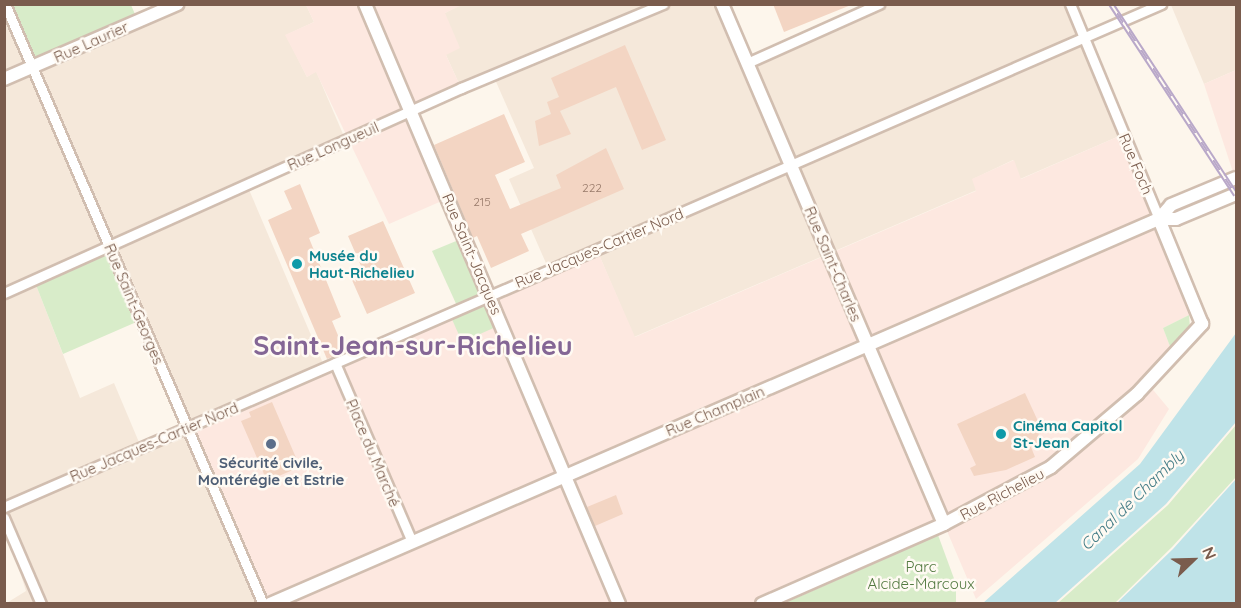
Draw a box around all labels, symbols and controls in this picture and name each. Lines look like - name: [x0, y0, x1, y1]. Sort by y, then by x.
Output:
- street label: Rue Laurier: [51, 18, 131, 66]
- street label: Rue Longueuil: [285, 118, 381, 174]
- street label: Rue Foch: [1115, 131, 1157, 197]
- house number: 222: [582, 181, 602, 195]
- street label: Rue Saint-Jacques: [438, 191, 506, 317]
- house number: 215: [473, 195, 491, 209]
- street label: Rue Jacques-Cartier Nord: [512, 204, 686, 292]
- street label: Rue Saint-Charles: [801, 204, 865, 324]
- street label: Rue Saint-Georges: [100, 241, 168, 367]
- place label: Musée du Haut-Richelieu: [309, 246, 414, 281]
- marker: Musée du Haut-Richelieu: [290, 257, 304, 271]
- district label: Saint-Jean-sur-Richelieu: [253, 330, 573, 362]
- street label: Rue Champlain: [663, 382, 767, 440]
- street label: Place du Marché: [342, 396, 404, 510]
- street label: Rue Jacques-Cartier Nord: [67, 398, 241, 486]
- place label: Cinéma Capitol St-Jean: [1013, 416, 1122, 451]
- marker: Cinéma Capitol St-Jean: [994, 427, 1008, 441]
- marker: Sécurité civile, Montérégie et Estrie: [264, 437, 278, 451]
- water label: Canal de Chambly: [1076, 446, 1188, 554]
- place label: Sécurité civile, Montérégie et Estrie: [198, 453, 344, 488]
- street label: Rue Richelieu: [957, 464, 1047, 524]
- north arrow: [1163, 530, 1223, 590]
- text: N: [1198, 544, 1221, 562]
- park label: Parc Alcide-Marcoux: [868, 557, 974, 592]

